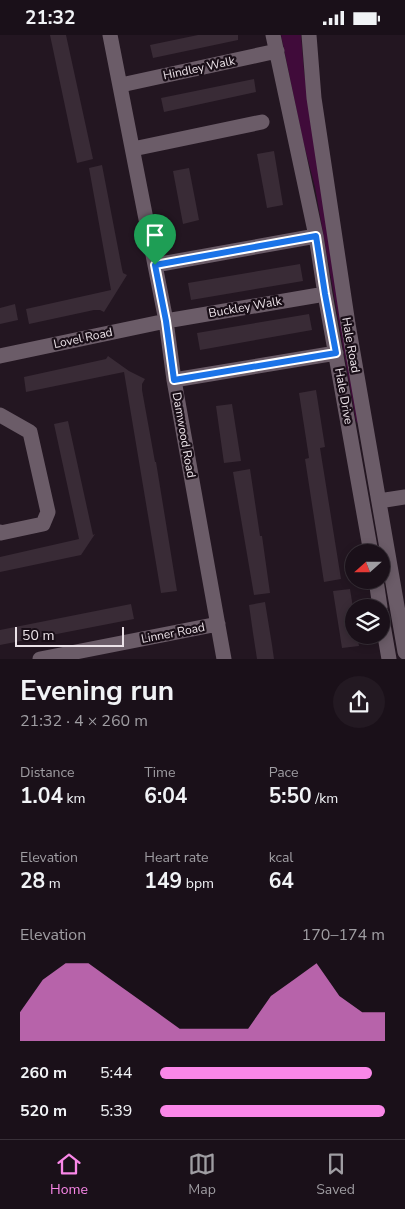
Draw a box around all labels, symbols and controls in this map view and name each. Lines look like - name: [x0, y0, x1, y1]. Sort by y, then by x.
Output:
- text: 21:32: [25, 5, 75, 31]
- street label: Hindley Walk: [162, 52, 237, 83]
- pin: [134, 214, 176, 265]
- icon: arrive: [141, 221, 169, 249]
- street label: Buckley Walk: [207, 293, 284, 321]
- street label: Hale Road: [338, 316, 364, 374]
- street label: Lovel Road: [52, 324, 114, 352]
- street label: Hale Drive: [331, 367, 357, 425]
- street label: Damwood Road: [169, 391, 199, 479]
- north arrow: [345, 544, 390, 589]
- map controls: [345, 544, 390, 644]
- button: layers: [345, 599, 390, 644]
- street label: Linner Road: [140, 619, 206, 647]
- scale bar: [15, 624, 124, 647]
- text: 50 m: [22, 626, 54, 645]
- text: Evening run: [20, 672, 174, 710]
- button: share: [333, 676, 385, 728]
- text: 21:32 · 4 × 260 m: [20, 710, 148, 732]
- text: Distance: [20, 763, 74, 782]
- text: Time: [144, 763, 175, 782]
- text: Pace: [269, 763, 298, 782]
- text: 1.04: [20, 782, 63, 810]
- text: 6:04: [144, 782, 187, 810]
- text: 5:50: [269, 782, 312, 810]
- text: km: [63, 789, 86, 808]
- text: /km: [312, 789, 338, 808]
- text: Elevation: [20, 848, 78, 867]
- text: Heart rate: [144, 848, 208, 867]
- text: kcal: [269, 848, 293, 867]
- text: 28: [20, 867, 45, 895]
- text: 149: [144, 867, 182, 895]
- text: 64: [269, 867, 294, 895]
- text: m: [45, 874, 61, 893]
- text: bpm: [182, 874, 214, 893]
- text: Elevation: [20, 924, 86, 946]
- text: 170–174 m: [302, 924, 385, 946]
- text: 260 m: [20, 1062, 67, 1084]
- text: 5:44: [100, 1062, 132, 1084]
- text: 520 m: [20, 1100, 67, 1122]
- text: 5:39: [100, 1100, 132, 1122]
- tab: Home: [50, 1150, 88, 1199]
- tab: Map: [188, 1150, 216, 1199]
- tab: Saved: [316, 1150, 355, 1199]

